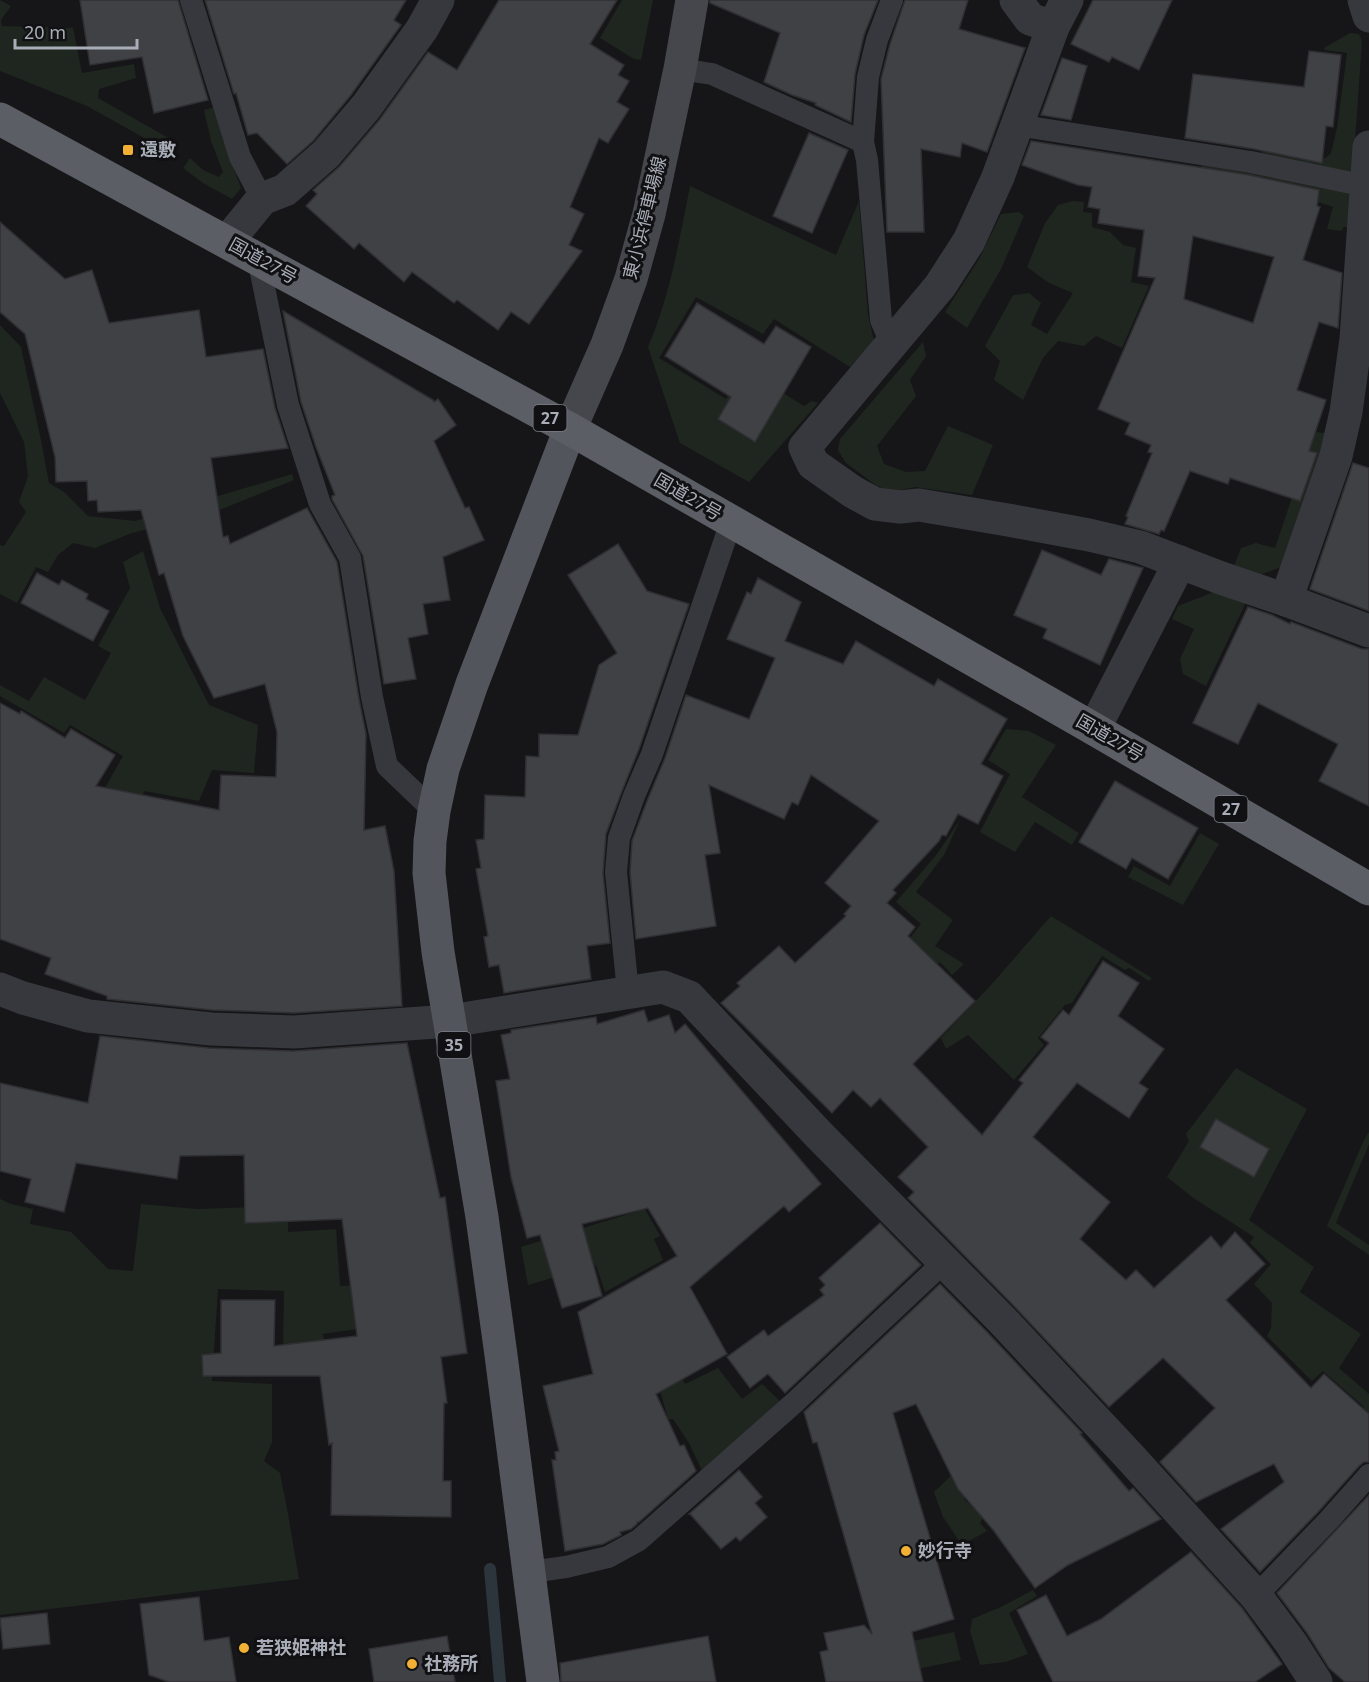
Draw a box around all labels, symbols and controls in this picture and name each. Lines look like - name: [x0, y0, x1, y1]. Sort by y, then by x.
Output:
- scale bar: [15, 12, 136, 50]
- text: 20 m: [24, 20, 66, 44]
- place label: 遠敷: [140, 137, 176, 161]
- marker: 遠敷: [121, 143, 135, 157]
- street label: 東小浜停車場線: [617, 154, 671, 282]
- street label: 国道27号: [225, 232, 302, 289]
- road number: 27: [534, 405, 566, 431]
- street label: 国道27号: [650, 467, 727, 525]
- street label: 国道27号: [1072, 708, 1149, 766]
- road number: 27: [1214, 796, 1248, 822]
- road number: 35: [438, 1032, 470, 1058]
- place label: 妙行寺: [918, 1538, 972, 1562]
- marker: 妙行寺: [899, 1544, 913, 1558]
- place label: 若狭姫神社: [256, 1635, 346, 1659]
- marker: 若狭姫神社: [237, 1641, 251, 1655]
- place label: 社務所: [424, 1651, 478, 1675]
- marker: 社務所: [405, 1657, 419, 1671]

